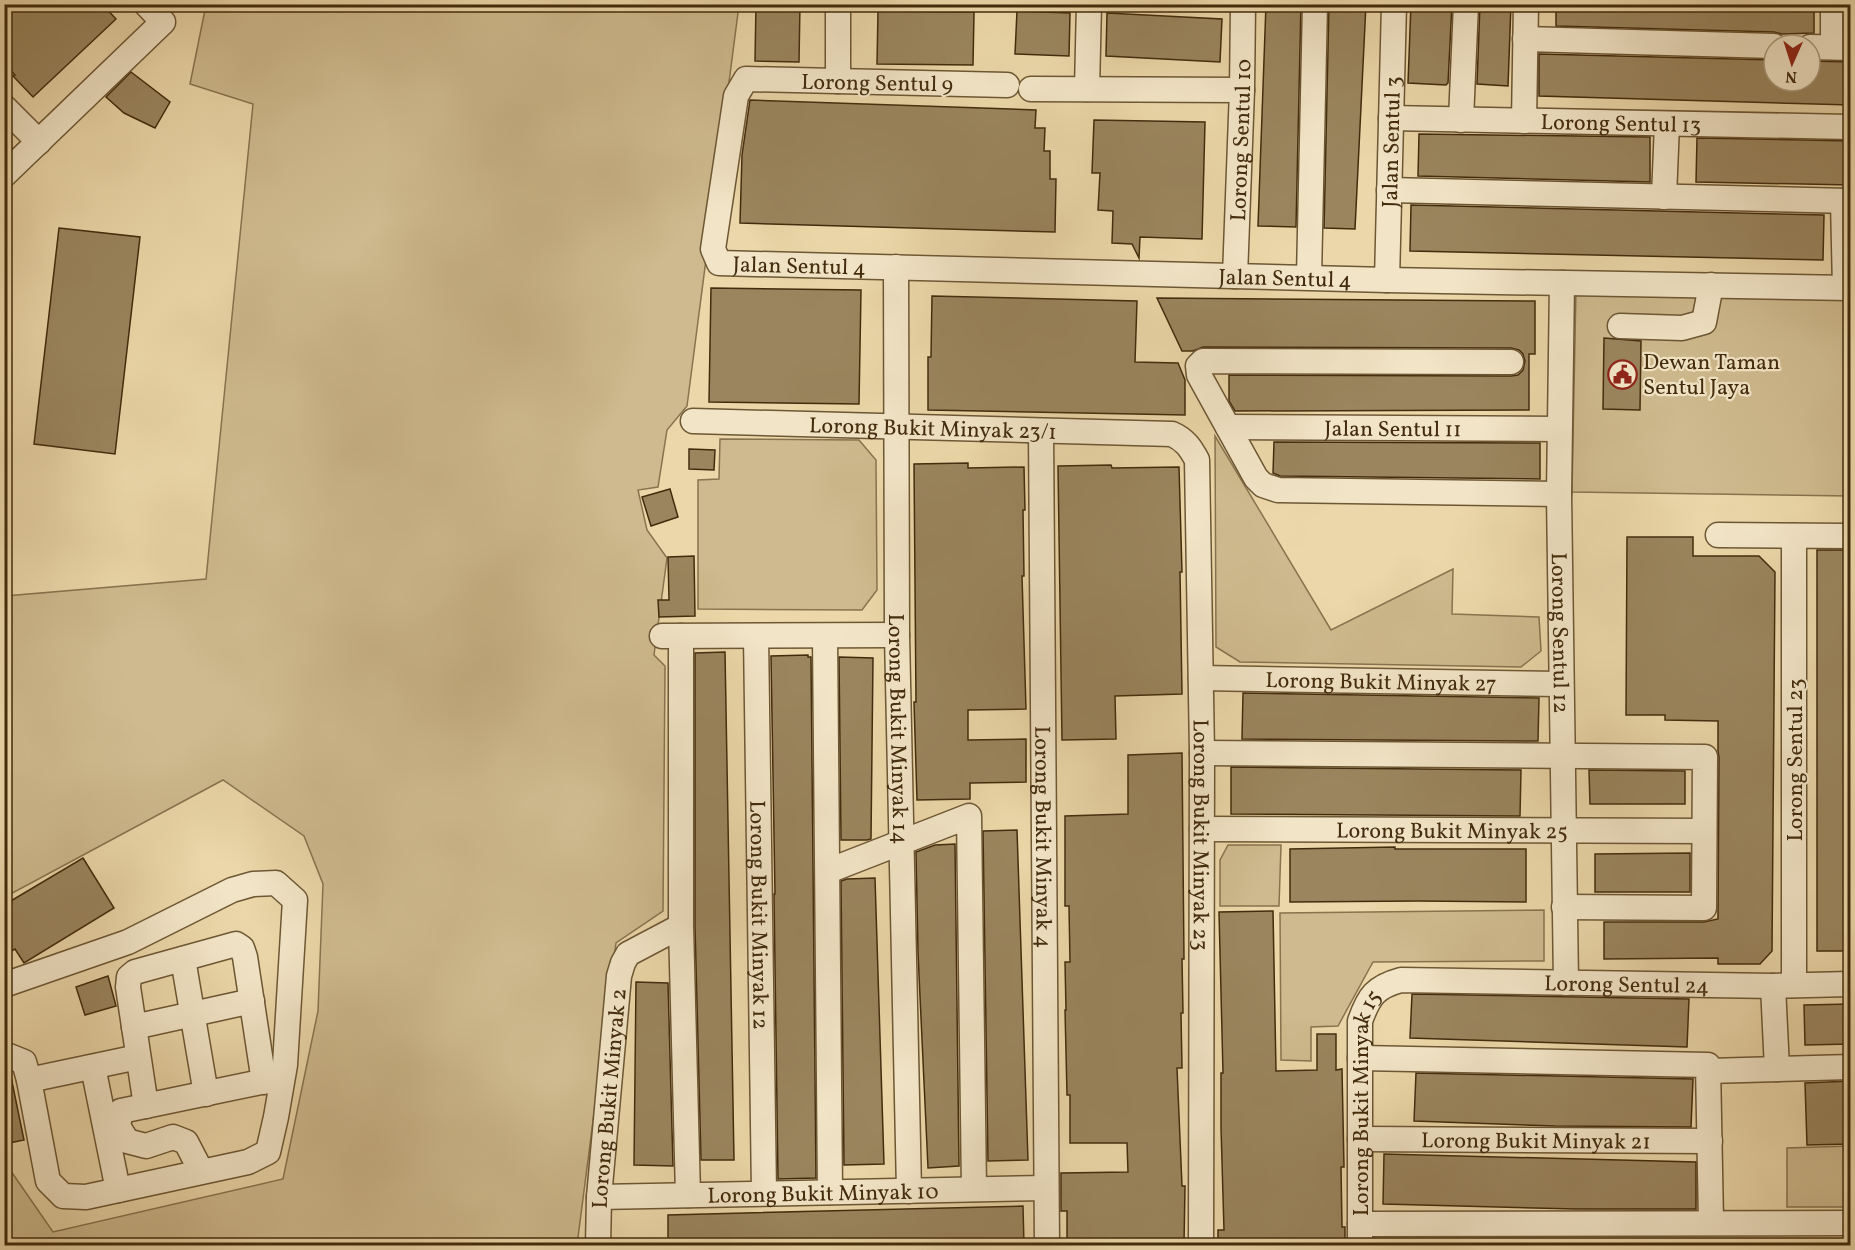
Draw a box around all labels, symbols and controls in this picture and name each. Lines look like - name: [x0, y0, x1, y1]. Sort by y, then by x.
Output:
- north arrow: [1762, 33, 1822, 93]
- street label: Lorong Sentul 10: [1224, 59, 1260, 222]
- text: N: [1785, 65, 1798, 87]
- street label: Lorong Sentul 9: [801, 68, 953, 101]
- street label: Jalan Sentul 3: [1376, 76, 1410, 208]
- street label: Lorong Sentul 13: [1540, 108, 1701, 142]
- street label: Jalan Sentul 4: [732, 250, 866, 285]
- street label: Jalan Sentul 4: [1218, 263, 1352, 297]
- place label: Dewan Taman Sentul Jaya: [1643, 348, 1780, 404]
- public building icon: Dewan Taman Sentul Jaya: [1606, 358, 1638, 390]
- street label: Lorong Bukit Minyak 23/1: [809, 411, 1057, 449]
- street label: Jalan Sentul 11: [1324, 415, 1462, 446]
- street label: Lorong Sentul 12: [1542, 552, 1575, 714]
- street label: Lorong Bukit Minyak 14: [879, 613, 915, 845]
- street label: Lorong Bukit Minyak 27: [1265, 666, 1497, 701]
- street label: Lorong Sentul 23: [1781, 679, 1812, 841]
- street label: Lorong Bukit Minyak 23: [1183, 719, 1215, 951]
- street label: Lorong Bukit Minyak 4: [1025, 726, 1058, 948]
- street label: Lorong Bukit Minyak 12: [740, 800, 775, 1030]
- street label: Lorong Bukit Minyak 25: [1336, 817, 1568, 848]
- street label: Lorong Sentul 24: [1544, 969, 1709, 1003]
- street label: Lorong Bukit Minyak 15: [1347, 984, 1390, 1216]
- street label: Lorong Bukit Minyak 2: [586, 987, 636, 1209]
- street label: Lorong Bukit Minyak 21: [1421, 1126, 1651, 1159]
- street label: Lorong Bukit Minyak 10: [707, 1177, 939, 1213]

